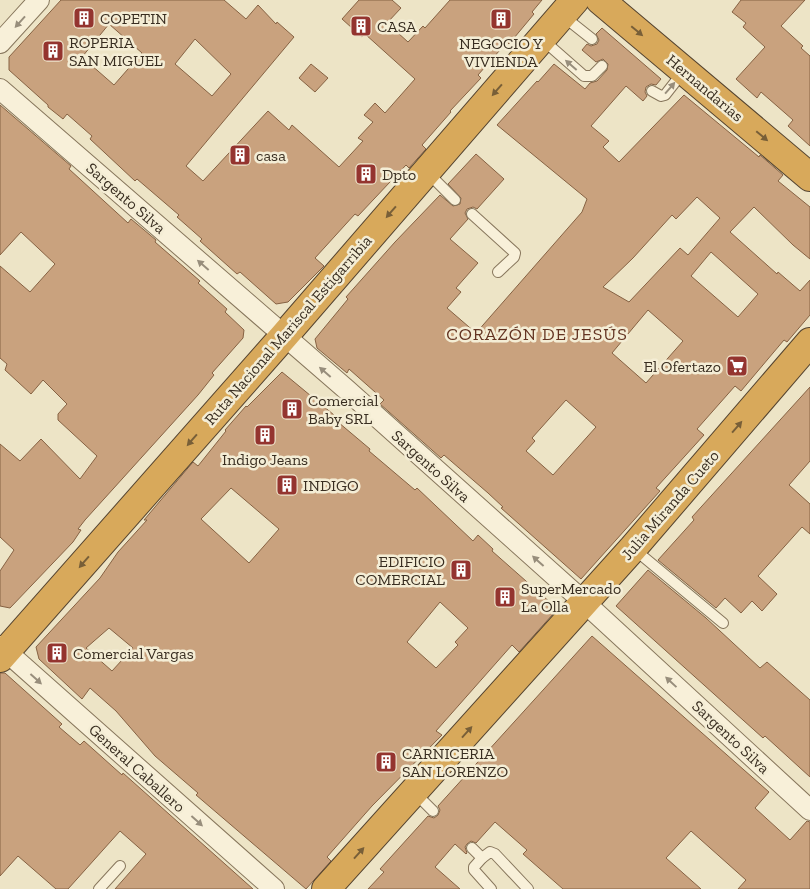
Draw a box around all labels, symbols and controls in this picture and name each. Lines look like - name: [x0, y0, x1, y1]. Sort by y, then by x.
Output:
- building icon: COPETIN: [72, 6, 96, 30]
- building icon: NEGOCIO Y VIVIENDA: [489, 7, 513, 31]
- place label: COPETIN: [100, 9, 167, 28]
- building icon: CASA: [349, 14, 373, 38]
- one-way arrow: [14, 15, 25, 28]
- place label: CASA: [377, 17, 417, 36]
- one-way arrow: [631, 26, 644, 37]
- place label: ROPERIA SAN MIGUEL: [69, 33, 163, 70]
- place label: NEGOCIO Y VIVIENDA: [459, 34, 543, 71]
- building icon: ROPERIA SAN MIGUEL: [41, 39, 65, 63]
- street label: Hernandarias: [663, 50, 747, 126]
- one-way arrow: [564, 59, 577, 70]
- one-way arrow: [664, 82, 675, 95]
- one-way arrow: [491, 83, 503, 95]
- one-way arrow: [755, 130, 767, 142]
- building icon: casa: [228, 143, 252, 167]
- place label: casa: [256, 146, 286, 165]
- street label: Sargento Silva: [82, 158, 170, 238]
- building icon: Dpto: [354, 162, 378, 186]
- place label: Dpto: [382, 165, 416, 184]
- one-way arrow: [385, 206, 396, 219]
- street label: Ruta Nacional Mariscal Estigarribia: [200, 231, 376, 429]
- one-way arrow: [197, 259, 209, 271]
- district label: CORAZÓN DE JESÚS: [446, 323, 628, 345]
- supermarket icon: El Ofertazo: [725, 354, 749, 378]
- place label: El Ofertazo: [644, 357, 721, 376]
- one-way arrow: [319, 366, 332, 377]
- place label: Comercial Baby SRL: [308, 391, 378, 428]
- building icon: Comercial Baby SRL: [280, 397, 304, 421]
- one-way arrow: [732, 420, 743, 433]
- building icon: Indigo Jeans: [253, 423, 277, 447]
- street label: Sargento Silva: [388, 426, 474, 506]
- one-way arrow: [186, 434, 198, 446]
- street label: Julia Miranda Cueto: [617, 446, 723, 564]
- place label: Indigo Jeans: [222, 450, 308, 469]
- building icon: INDIGO: [275, 473, 299, 497]
- place label: INDIGO: [303, 476, 359, 495]
- place label: EDIFICIO COMERCIAL: [355, 552, 445, 589]
- one-way arrow: [533, 555, 545, 567]
- one-way arrow: [79, 556, 90, 569]
- building icon: EDIFICIO COMERCIAL: [449, 558, 473, 582]
- place label: SuperMercado La Olla: [521, 579, 621, 616]
- building icon: SuperMercado La Olla: [493, 585, 517, 609]
- building icon: Comercial Vargas: [45, 641, 69, 665]
- place label: Comercial Vargas: [73, 644, 194, 663]
- one-way arrow: [30, 673, 43, 684]
- one-way arrow: [666, 676, 678, 688]
- street label: Sargento Silva: [688, 696, 774, 778]
- street label: General Caballero: [85, 720, 189, 816]
- one-way arrow: [461, 726, 473, 738]
- place label: CARNICERIA SAN LORENZO: [402, 744, 508, 781]
- building icon: CARNICERIA SAN LORENZO: [374, 750, 398, 774]
- one-way arrow: [191, 815, 203, 827]
- one-way arrow: [353, 846, 364, 859]

